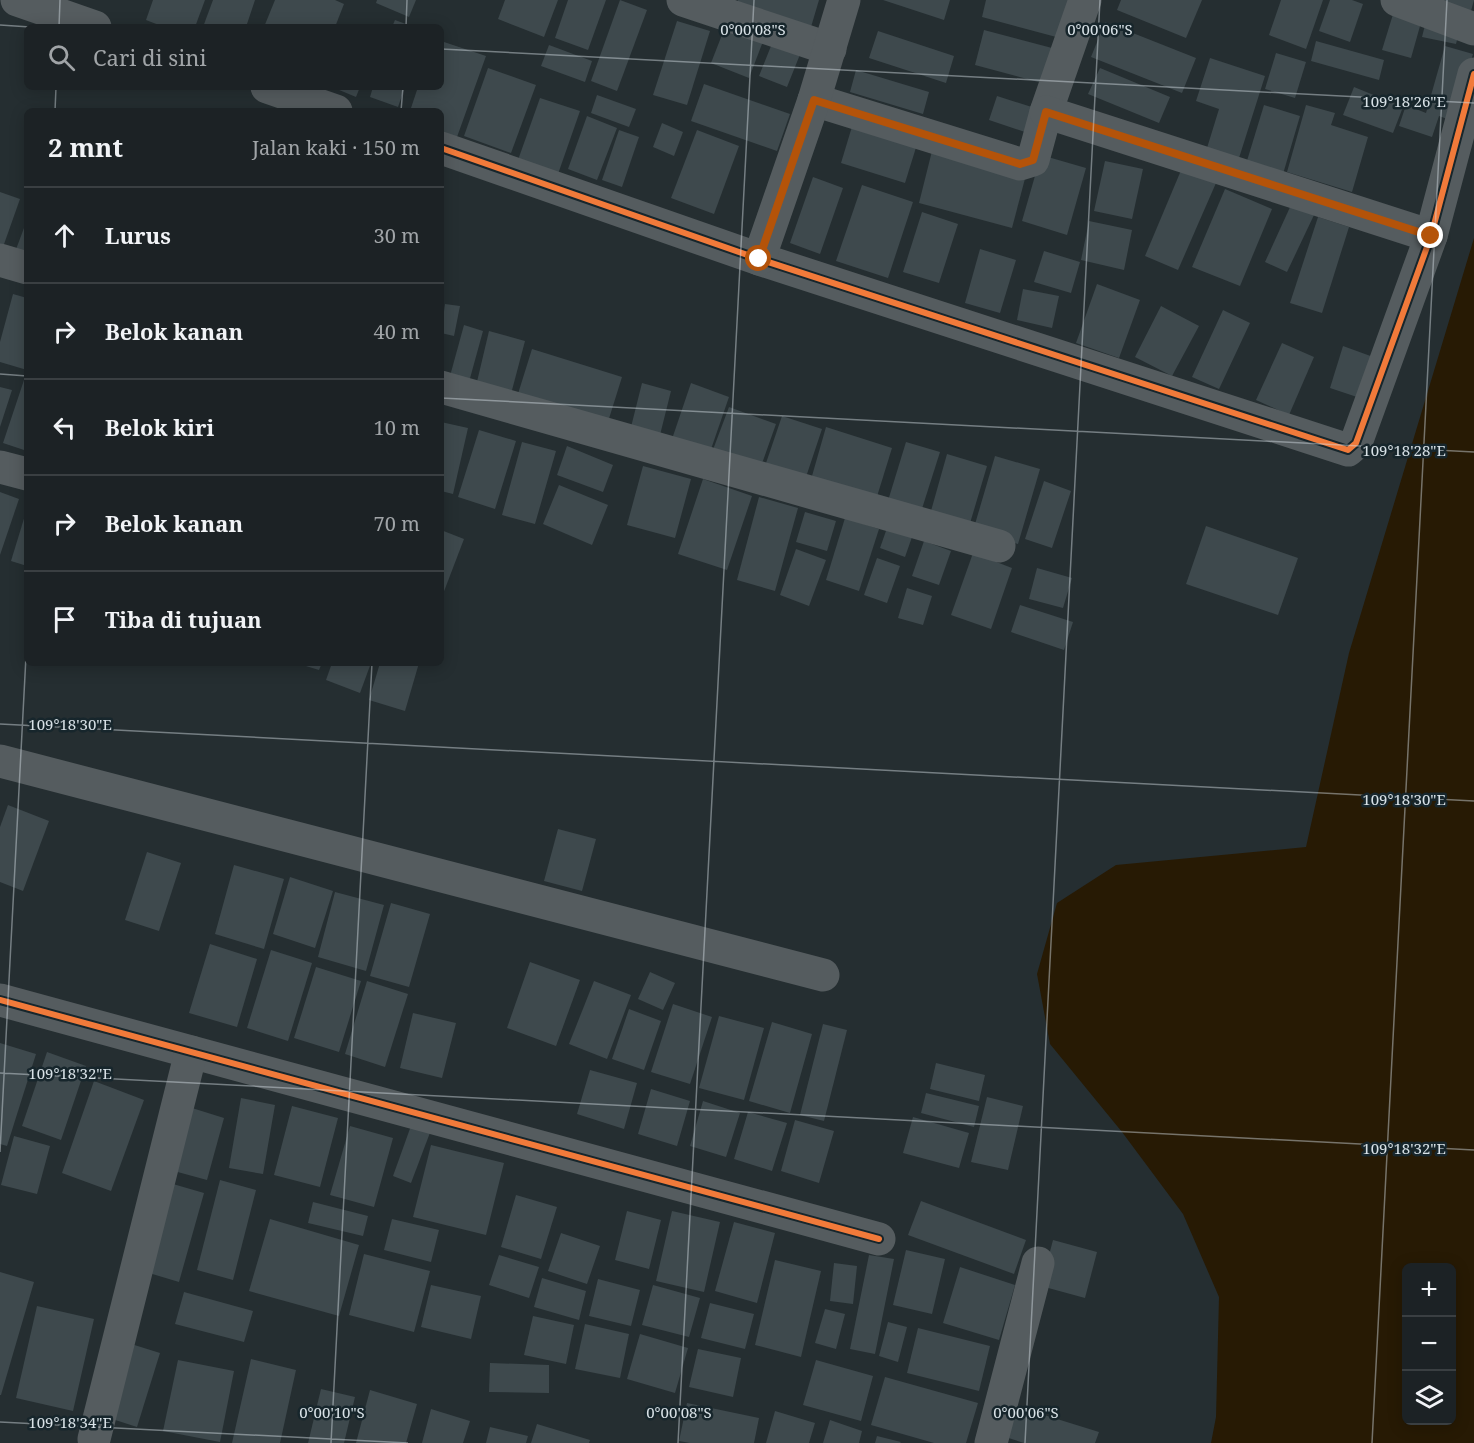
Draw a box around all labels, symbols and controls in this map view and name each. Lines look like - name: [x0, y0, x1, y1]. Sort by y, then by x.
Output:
- text: 0°00'08"S: [720, 19, 786, 39]
- text: 0°00'06"S: [1067, 19, 1133, 39]
- search box: [24, 24, 444, 90]
- icon: search: [45, 41, 78, 74]
- text: Cari di sini: [93, 42, 206, 72]
- text: 109°18'26"E: [1362, 91, 1446, 111]
- text: 2 mnt: [48, 129, 123, 165]
- text: Jalan kaki · 150 m: [252, 134, 420, 161]
- icon: ahead: [48, 219, 81, 252]
- text: Lurus: [105, 220, 171, 250]
- text: 30 m: [374, 222, 420, 249]
- route end: [1417, 222, 1443, 248]
- route start: [745, 245, 771, 271]
- icon: right: [48, 315, 81, 348]
- text: Belok kanan: [105, 316, 243, 346]
- text: 40 m: [374, 318, 420, 345]
- icon: left: [48, 411, 81, 444]
- text: Belok kiri: [105, 412, 214, 442]
- text: 10 m: [374, 414, 420, 441]
- text: 109°18'28"E: [1362, 440, 1446, 460]
- icon: right: [48, 507, 81, 540]
- text: Belok kanan: [105, 508, 243, 538]
- text: 70 m: [374, 510, 420, 537]
- icon: arrive: [48, 603, 81, 636]
- text: Tiba di tujuan: [105, 604, 262, 634]
- text: 109°18'30"E: [28, 714, 112, 734]
- text: 109°18'30"E: [1362, 789, 1446, 809]
- text: 109°18'32"E: [28, 1063, 112, 1083]
- text: 109°18'32"E: [1362, 1138, 1446, 1158]
- map controls: [1402, 1263, 1456, 1425]
- button: +: [1402, 1263, 1456, 1317]
- button: −: [1402, 1317, 1456, 1371]
- button: layers: [1402, 1371, 1456, 1425]
- text: 0°00'10"S: [299, 1402, 365, 1422]
- text: 0°00'08"S: [646, 1402, 712, 1422]
- text: 0°00'06"S: [993, 1402, 1059, 1422]
- text: 109°18'34"E: [28, 1412, 112, 1432]

